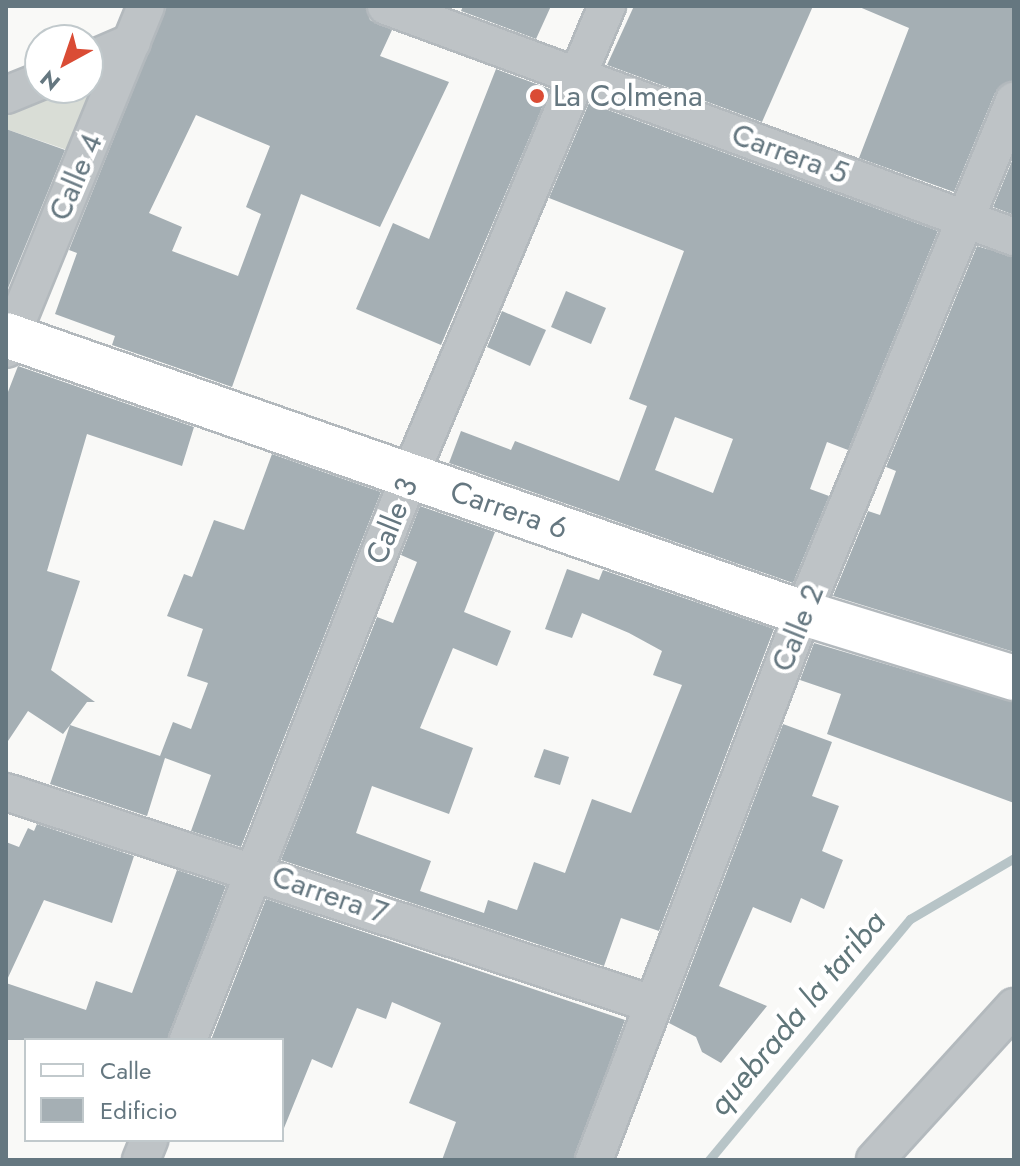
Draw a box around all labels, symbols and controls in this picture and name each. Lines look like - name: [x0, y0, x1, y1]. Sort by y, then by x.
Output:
- north arrow: [24, 24, 104, 104]
- text: N: [33, 63, 67, 99]
- place label: La Colmena: [553, 78, 703, 114]
- marker: La Colmena: [528, 87, 546, 105]
- street label: Carrera 5: [727, 116, 853, 192]
- street label: Calle 4: [42, 128, 110, 226]
- street label: Calle 3: [359, 473, 425, 569]
- street label: Carrera 6: [446, 473, 572, 547]
- street label: Calle 2: [764, 579, 832, 677]
- street label: Carrera 7: [267, 858, 393, 932]
- water label: quebrada la tariba: [700, 903, 894, 1123]
- legend: [24, 1038, 284, 1142]
- text: Calle: [100, 1053, 151, 1088]
- text: Edificio: [100, 1093, 177, 1128]

